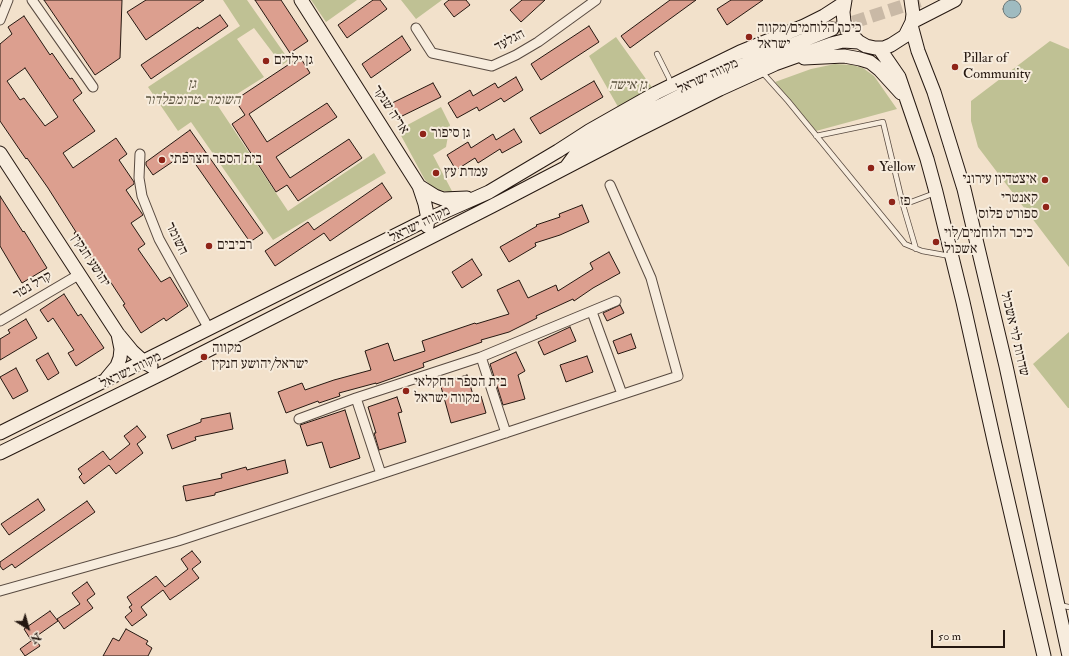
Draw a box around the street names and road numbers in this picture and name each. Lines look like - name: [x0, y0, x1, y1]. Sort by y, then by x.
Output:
- street label: הגלעד: [492, 26, 528, 56]
- street label: מקווה ישראל: [675, 55, 741, 99]
- street label: אריה שנקר: [368, 82, 412, 138]
- street label: מקווה ישראל: [387, 203, 453, 247]
- street label: השומר: [161, 220, 191, 258]
- street label: יהושע חנקין: [67, 232, 113, 290]
- street label: קרל נטר: [11, 268, 55, 304]
- street label: שדרות לוי אשכול: [996, 290, 1032, 378]
- street label: מקווה ישראל: [98, 349, 164, 393]

